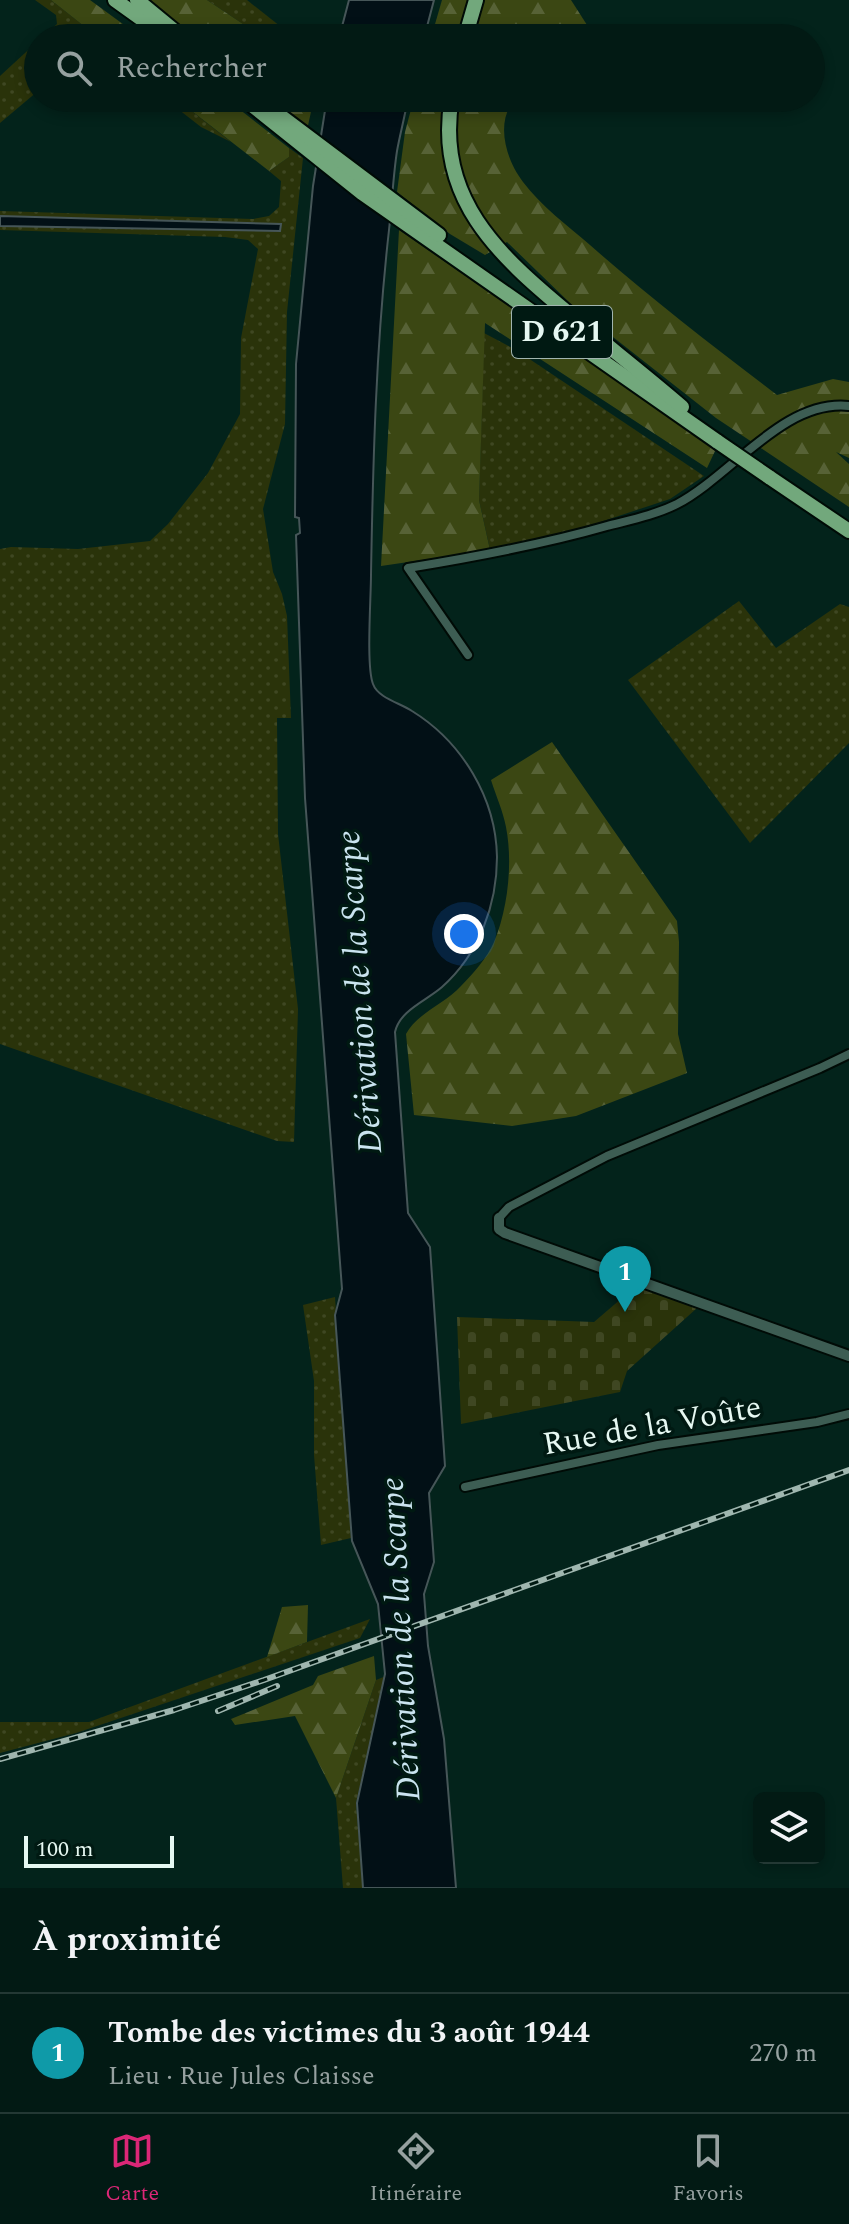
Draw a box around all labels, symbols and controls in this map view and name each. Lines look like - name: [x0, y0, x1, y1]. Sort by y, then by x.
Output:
- search box: [24, 24, 825, 112]
- text: Rechercher: [116, 45, 267, 91]
- icon: search: [52, 46, 96, 90]
- road number: D 621: [512, 306, 612, 358]
- water label: Dérivation de la Scarpe: [323, 828, 397, 1156]
- your location: [444, 914, 484, 954]
- pin: 1: [599, 1246, 651, 1312]
- street label: Rue de la Voûte: [539, 1383, 765, 1469]
- water label: Dérivation de la Scarpe: [367, 1476, 435, 1802]
- map controls: [753, 1792, 825, 1864]
- button: layers: [753, 1792, 825, 1864]
- scale bar: [24, 1832, 174, 1868]
- text: 100 m: [36, 1833, 93, 1866]
- text: À proximité: [32, 1914, 221, 1966]
- text: Tombe des victimes du 3 août 1944: [108, 2010, 590, 2056]
- text: 1: [51, 2033, 65, 2073]
- text: 270 m: [749, 2033, 817, 2073]
- text: Lieu · Rue Jules Claisse: [108, 2056, 375, 2096]
- tab: Carte: [105, 2129, 159, 2210]
- tab: Itinéraire: [369, 2129, 462, 2210]
- tab: Favoris: [672, 2129, 744, 2210]

